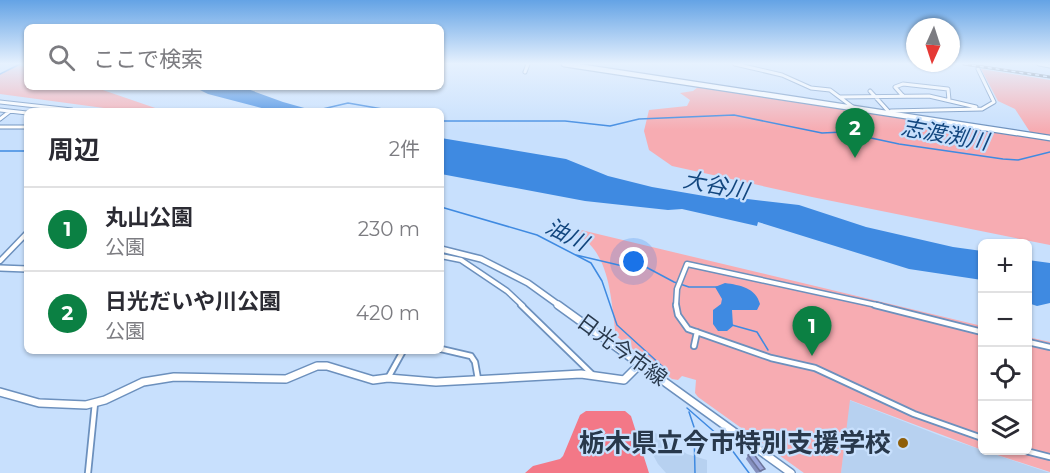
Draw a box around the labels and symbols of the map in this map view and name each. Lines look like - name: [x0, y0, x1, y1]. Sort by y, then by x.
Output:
- north arrow: [906, 18, 960, 72]
- pin: 2: [836, 108, 874, 158]
- water label: 志渡渕川: [899, 114, 993, 156]
- water label: 大谷川: [681, 166, 753, 205]
- water label: 油川: [541, 212, 594, 257]
- your location: [619, 247, 648, 276]
- pin: 1: [792, 306, 832, 356]
- street label: 日光今市線: [572, 309, 672, 391]
- place label: 栃木県立今市特別支援学校: [579, 427, 891, 459]
- marker: 栃木県立今市特別支援学校: [896, 436, 910, 450]

